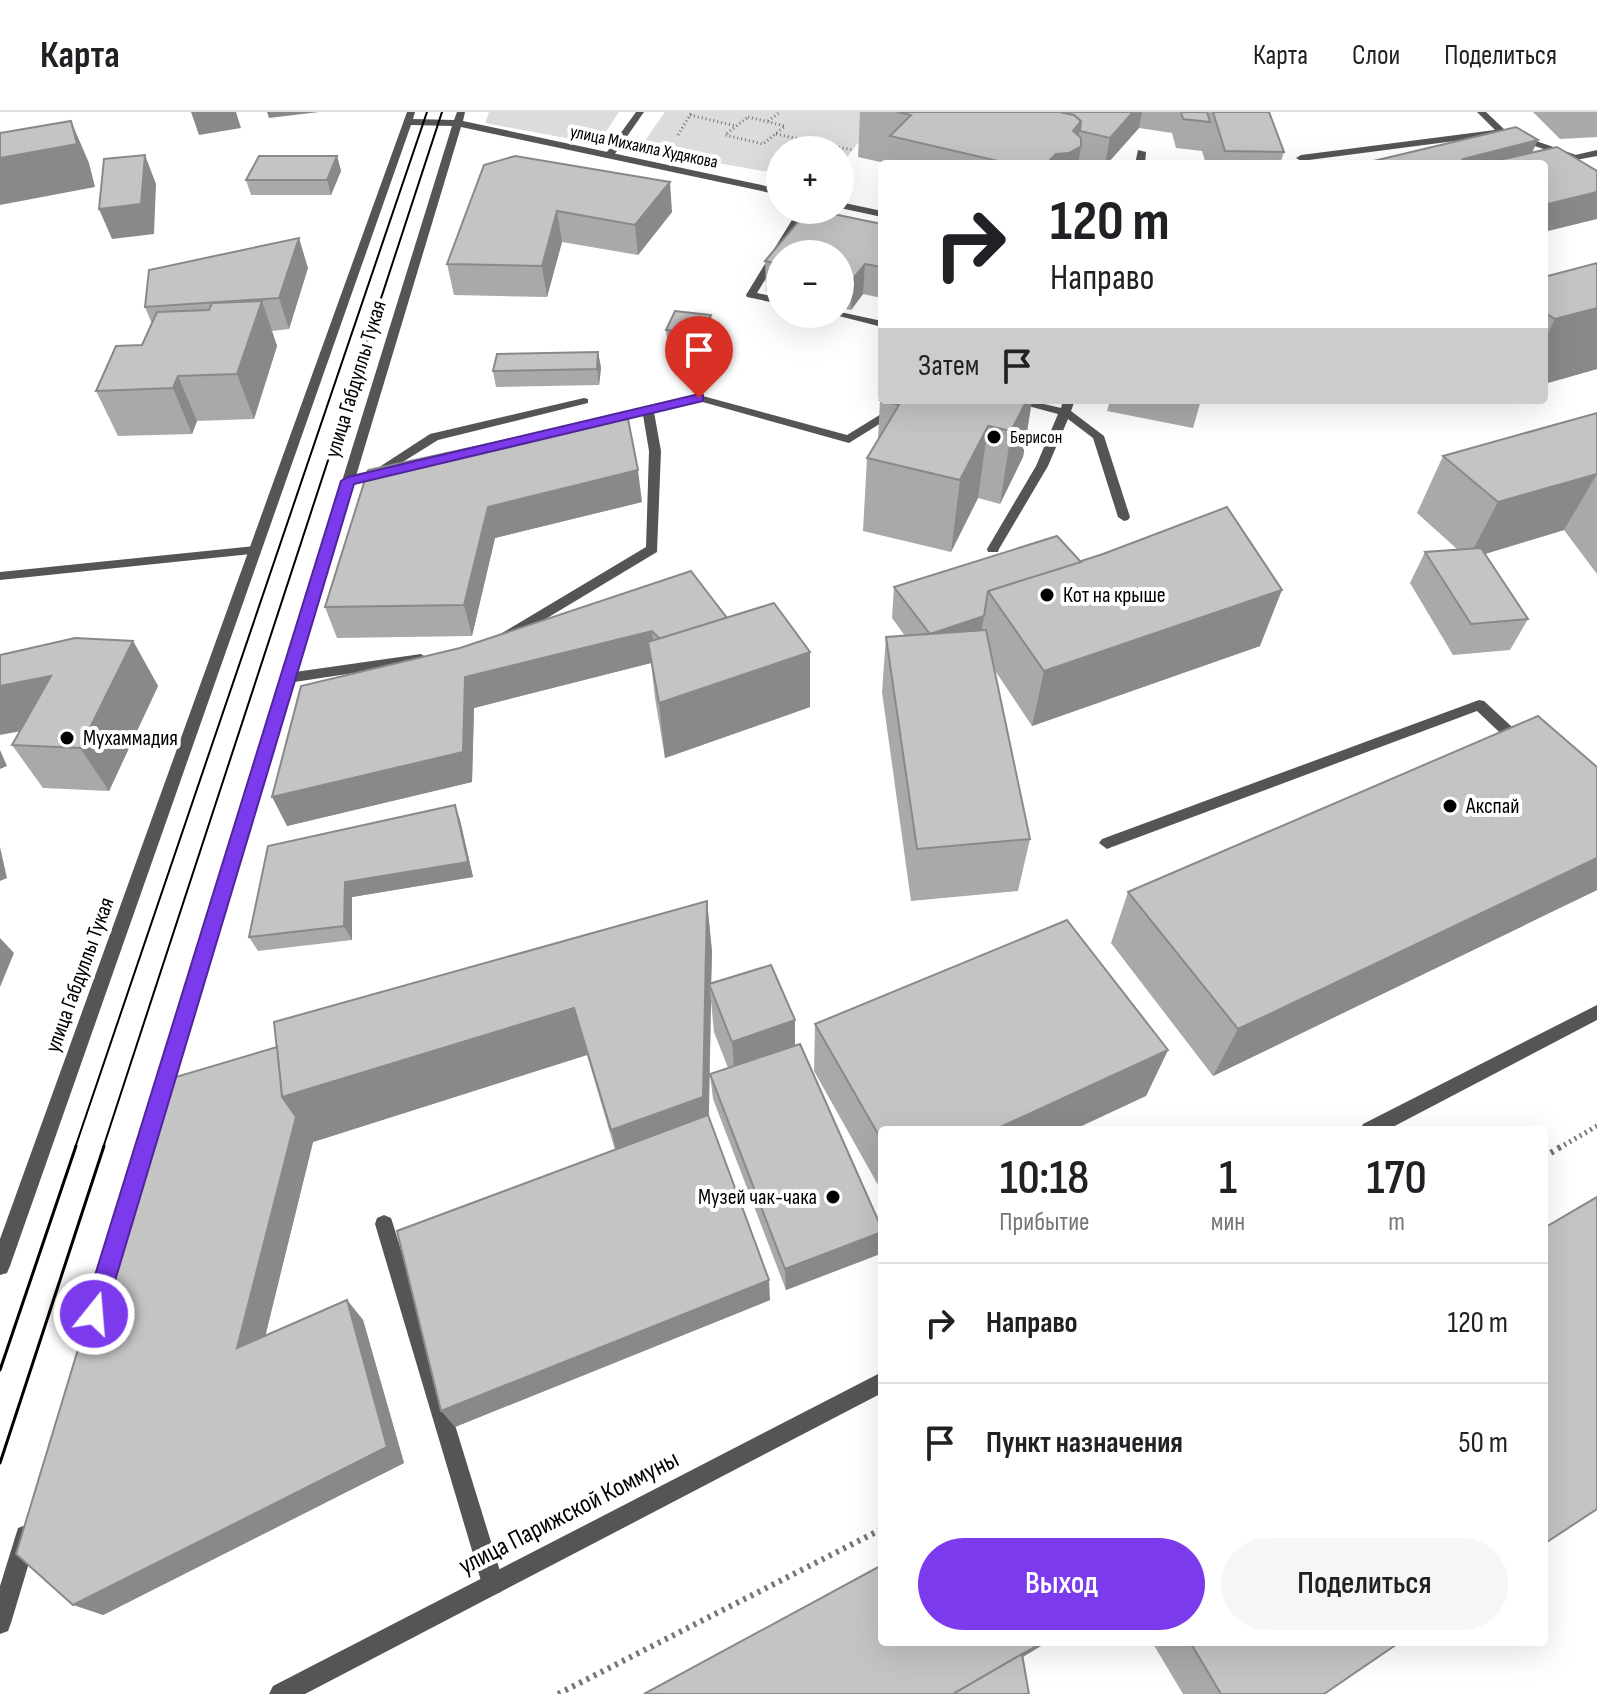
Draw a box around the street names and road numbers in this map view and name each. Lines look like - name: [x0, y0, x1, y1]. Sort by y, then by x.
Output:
- street label: улица Михаила Худякова: [568, 121, 720, 173]
- street label: улица Габдуллы Тукая: [319, 297, 393, 461]
- street label: улица Габдуллы Тукая: [39, 894, 121, 1056]
- street label: улица Парижской Коммуны: [454, 1444, 684, 1582]

